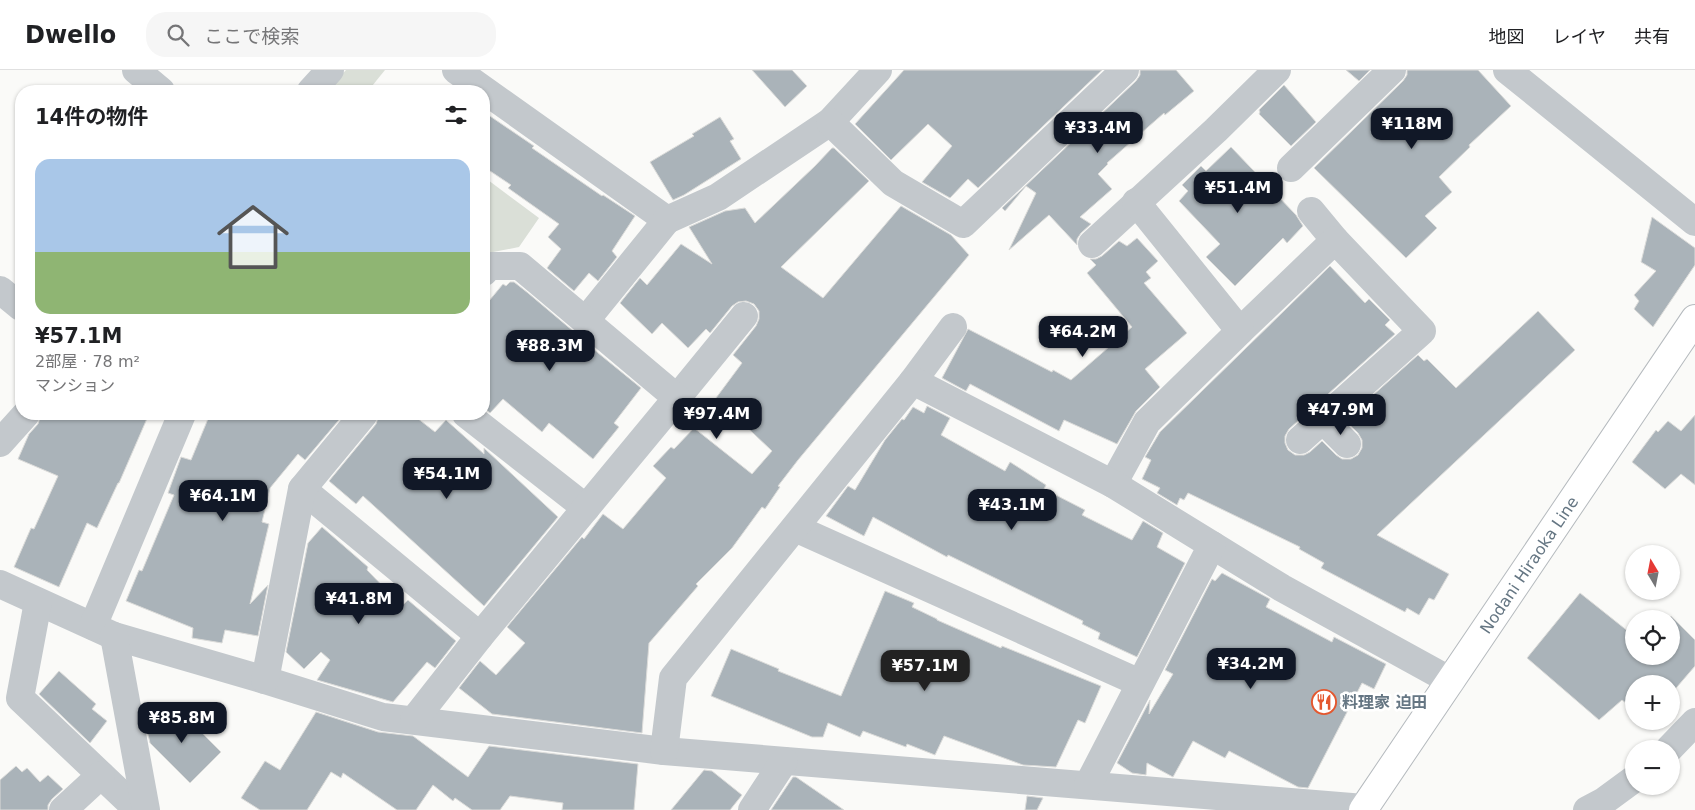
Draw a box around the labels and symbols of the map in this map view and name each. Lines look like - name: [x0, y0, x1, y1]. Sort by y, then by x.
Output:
- pin: ¥118M: [1377, 108, 1447, 150]
- pin: ¥33.4M: [1057, 112, 1139, 154]
- pin: ¥51.4M: [1197, 172, 1279, 214]
- pin: ¥64.2M: [1042, 316, 1124, 358]
- pin: ¥88.3M: [509, 330, 591, 372]
- pin: ¥47.9M: [1300, 394, 1382, 436]
- pin: ¥97.4M: [676, 398, 758, 440]
- pin: ¥54.1M: [406, 458, 488, 500]
- pin: ¥64.1M: [182, 480, 264, 522]
- pin: ¥43.1M: [971, 488, 1053, 531]
- street label: Nodani Hiraoka Line: [1476, 493, 1582, 637]
- north arrow: [1625, 545, 1680, 600]
- pin: ¥41.8M: [318, 582, 400, 625]
- pin: ¥34.2M: [1210, 648, 1292, 690]
- pin: ¥57.1M: [884, 650, 966, 692]
- restaurant icon: 料理家 迫田: [1311, 689, 1337, 715]
- place label: 料理家 迫田: [1342, 693, 1428, 712]
- pin: ¥85.8M: [141, 702, 223, 744]

